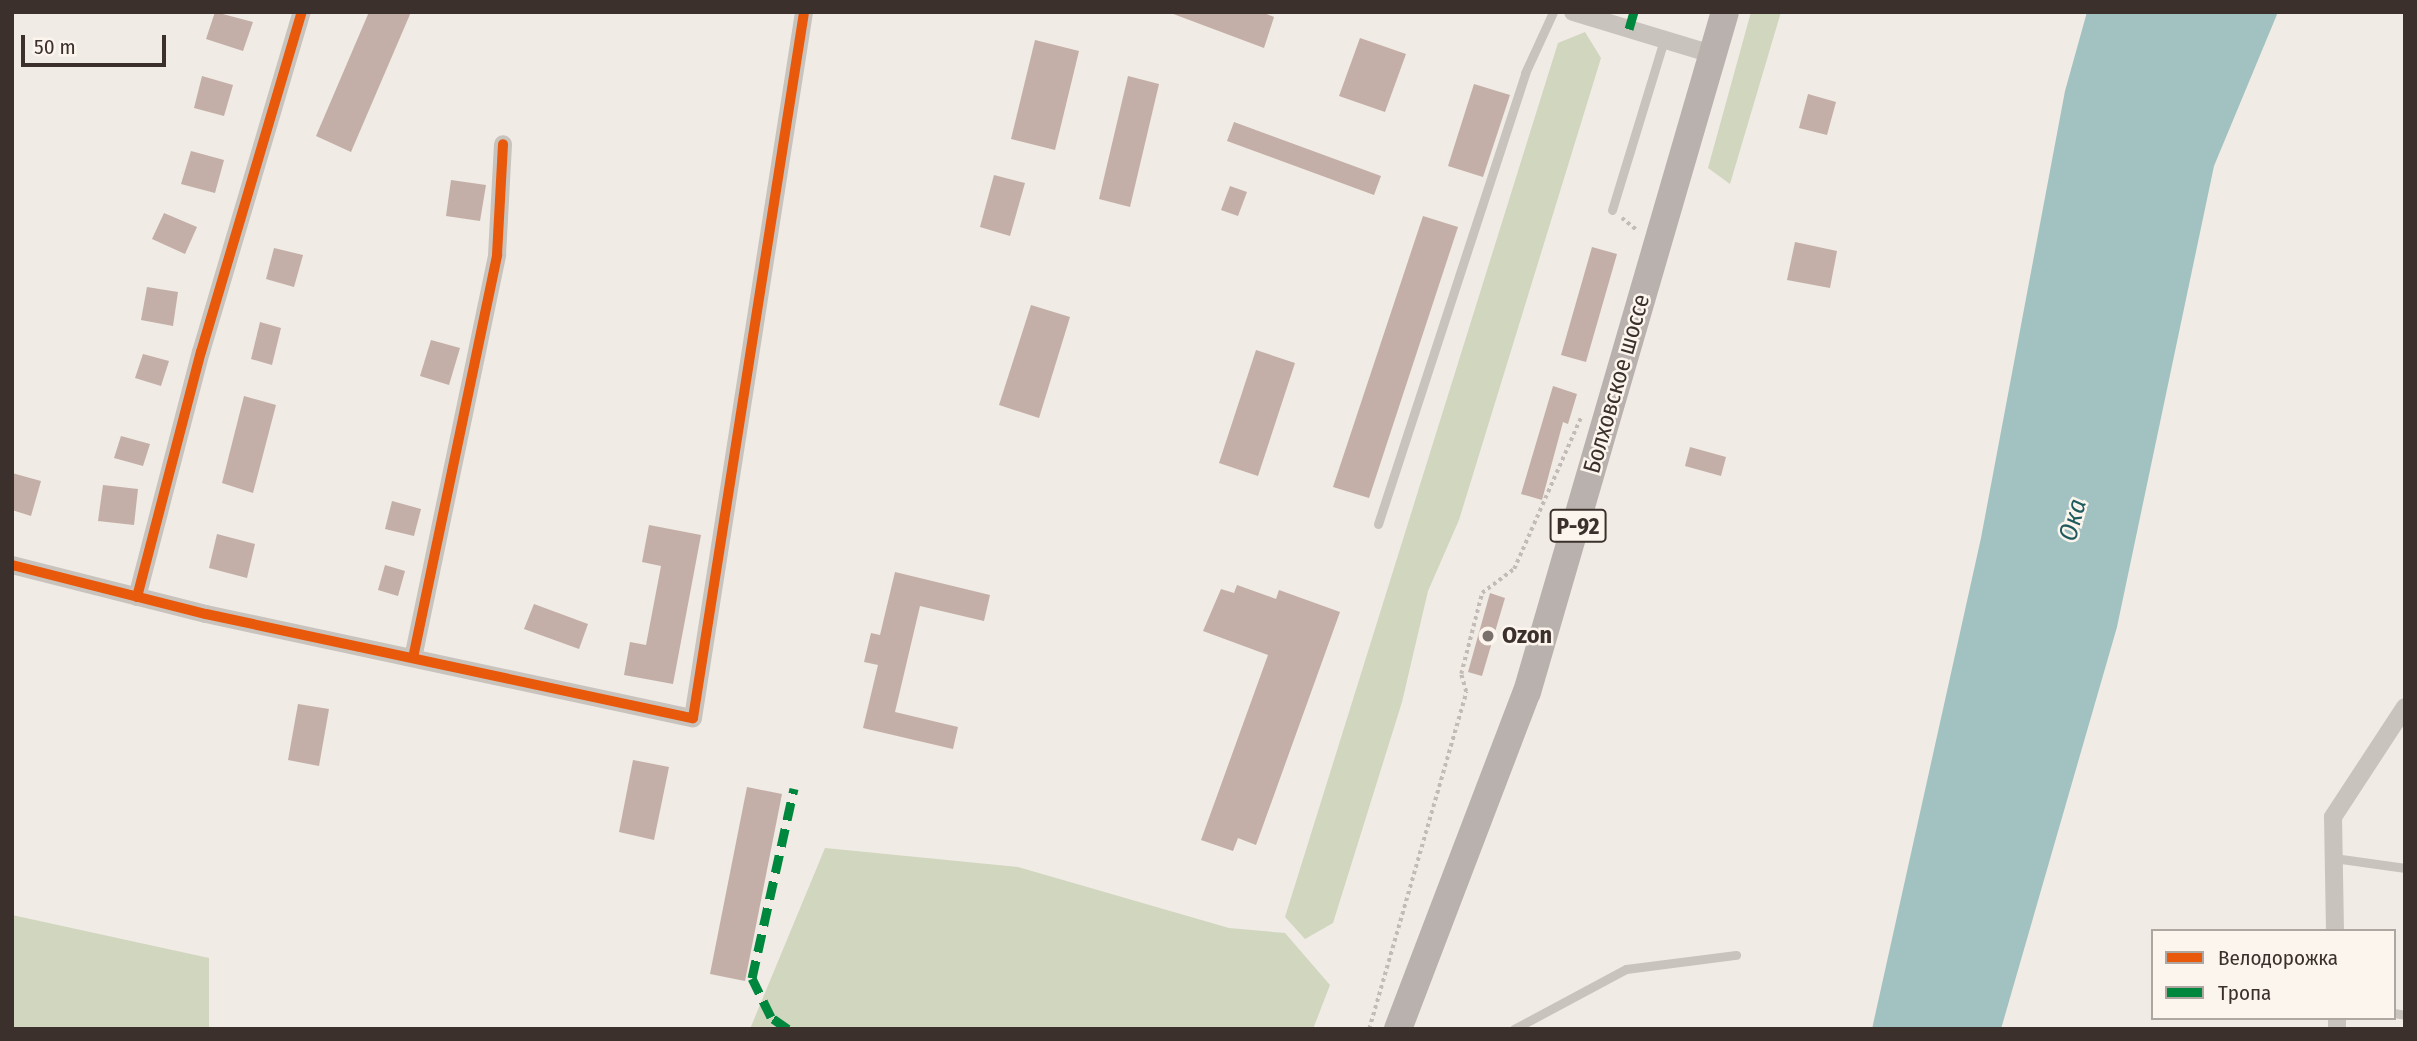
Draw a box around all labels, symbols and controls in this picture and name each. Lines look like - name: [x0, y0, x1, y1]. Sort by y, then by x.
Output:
- scale bar: [24, 21, 170, 65]
- text: 50 m: [34, 34, 76, 60]
- street label: Болховское шоссе: [1578, 291, 1656, 477]
- water label: Ока: [2052, 496, 2094, 544]
- road number: Р-92: [1548, 506, 1608, 546]
- place label: Ozon: [1502, 622, 1552, 650]
- marker: Ozon: [1480, 628, 1496, 644]
- legend: [2151, 929, 2396, 1020]
- text: Велодорожка: [2218, 945, 2338, 971]
- text: Тропа: [2218, 980, 2271, 1006]

